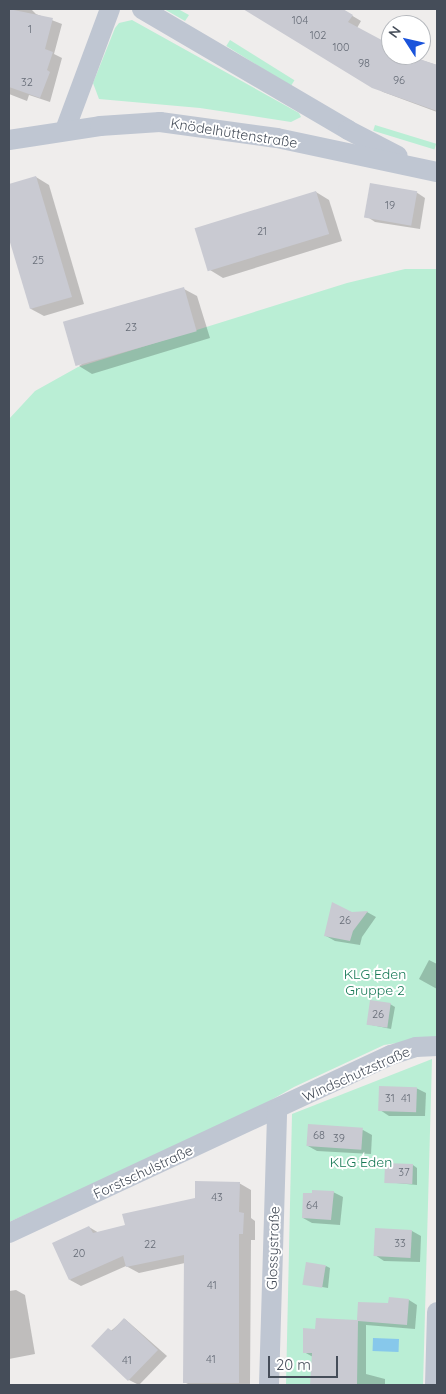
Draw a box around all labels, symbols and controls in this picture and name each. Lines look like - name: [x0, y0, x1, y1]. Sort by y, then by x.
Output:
- house number: 104: [292, 13, 308, 27]
- north arrow: [381, 15, 431, 65]
- house number: 1: [28, 22, 32, 36]
- text: N: [384, 23, 405, 41]
- house number: 102: [310, 28, 326, 42]
- house number: 100: [332, 40, 350, 54]
- house number: 98: [358, 56, 370, 70]
- house number: 96: [393, 73, 405, 87]
- house number: 32: [21, 75, 33, 89]
- street label: Knödelhüttenstraße: [169, 115, 299, 151]
- house number: 19: [385, 198, 395, 212]
- house number: 21: [257, 224, 267, 238]
- house number: 25: [32, 253, 44, 267]
- house number: 23: [125, 320, 137, 334]
- house number: 26: [339, 913, 351, 927]
- park label: KLG Eden Gruppe 2: [344, 966, 406, 999]
- house number: 26: [372, 1007, 384, 1021]
- street label: Windschutzstraße: [300, 1043, 412, 1105]
- house number: 31: [385, 1091, 395, 1105]
- house number: 41: [401, 1091, 411, 1105]
- house number: 68: [313, 1128, 325, 1142]
- house number: 39: [333, 1131, 345, 1145]
- street label: Forstschulstraße: [91, 1142, 195, 1202]
- park label: KLG Eden: [330, 1154, 392, 1170]
- house number: 37: [398, 1165, 410, 1179]
- house number: 43: [211, 1190, 223, 1204]
- house number: 64: [306, 1198, 318, 1212]
- street label: Glossystraße: [263, 1206, 283, 1290]
- house number: 33: [394, 1236, 406, 1250]
- house number: 22: [144, 1237, 156, 1251]
- house number: 20: [73, 1246, 85, 1260]
- house number: 41: [207, 1278, 217, 1292]
- scale bar: [271, 1346, 341, 1378]
- house number: 41: [206, 1352, 216, 1366]
- house number: 41: [122, 1353, 132, 1367]
- text: 20 m: [276, 1355, 311, 1374]

